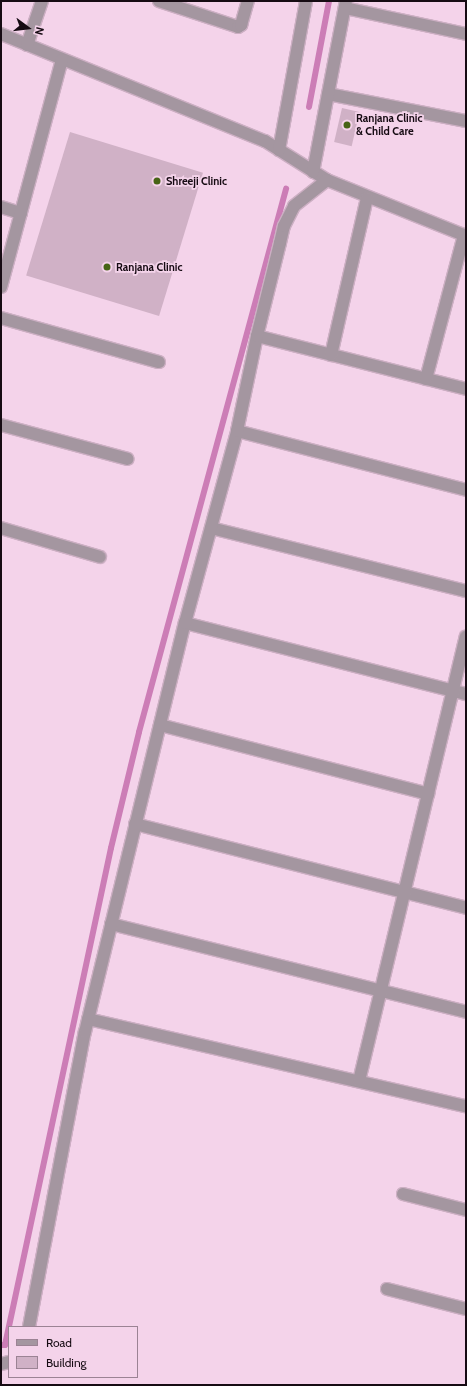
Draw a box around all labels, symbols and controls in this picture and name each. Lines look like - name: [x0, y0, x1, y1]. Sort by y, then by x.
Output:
- north arrow: [8, 8, 48, 48]
- text: N: [32, 26, 47, 37]
- place label: Ranjana Clinic & Child Care: [356, 112, 422, 138]
- marker: Ranjana Clinic & Child Care: [341, 119, 353, 131]
- place label: Shreeji Clinic: [166, 174, 227, 188]
- marker: Shreeji Clinic: [151, 175, 163, 187]
- place label: Ranjana Clinic: [116, 260, 182, 274]
- marker: Ranjana Clinic: [101, 261, 113, 273]
- legend: [8, 1326, 138, 1378]
- text: Road: [46, 1335, 72, 1350]
- text: Building: [46, 1355, 87, 1370]

